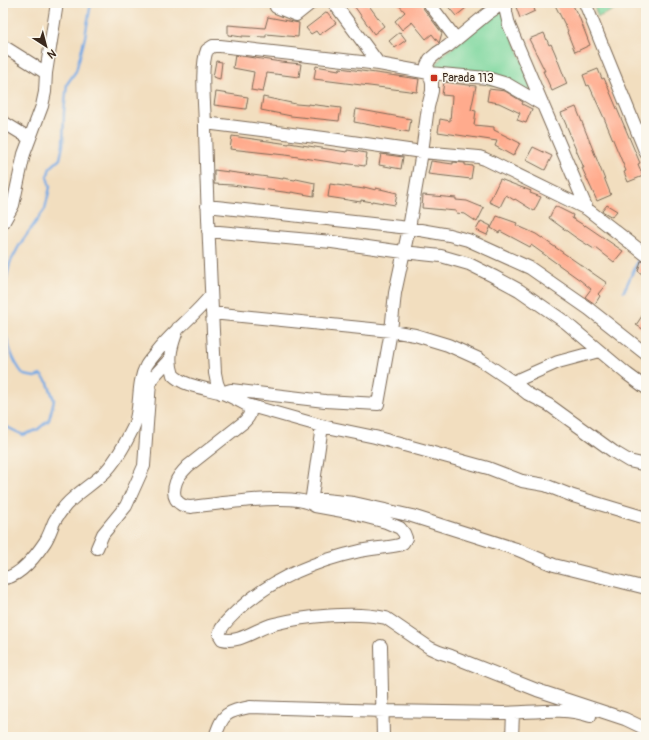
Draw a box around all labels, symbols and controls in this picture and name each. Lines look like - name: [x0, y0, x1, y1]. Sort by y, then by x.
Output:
- north arrow: [26, 26, 66, 66]
- text: N: [44, 46, 58, 61]
- place label: Parada 113: [442, 71, 494, 86]
- marker: Parada 113: [429, 73, 439, 83]

